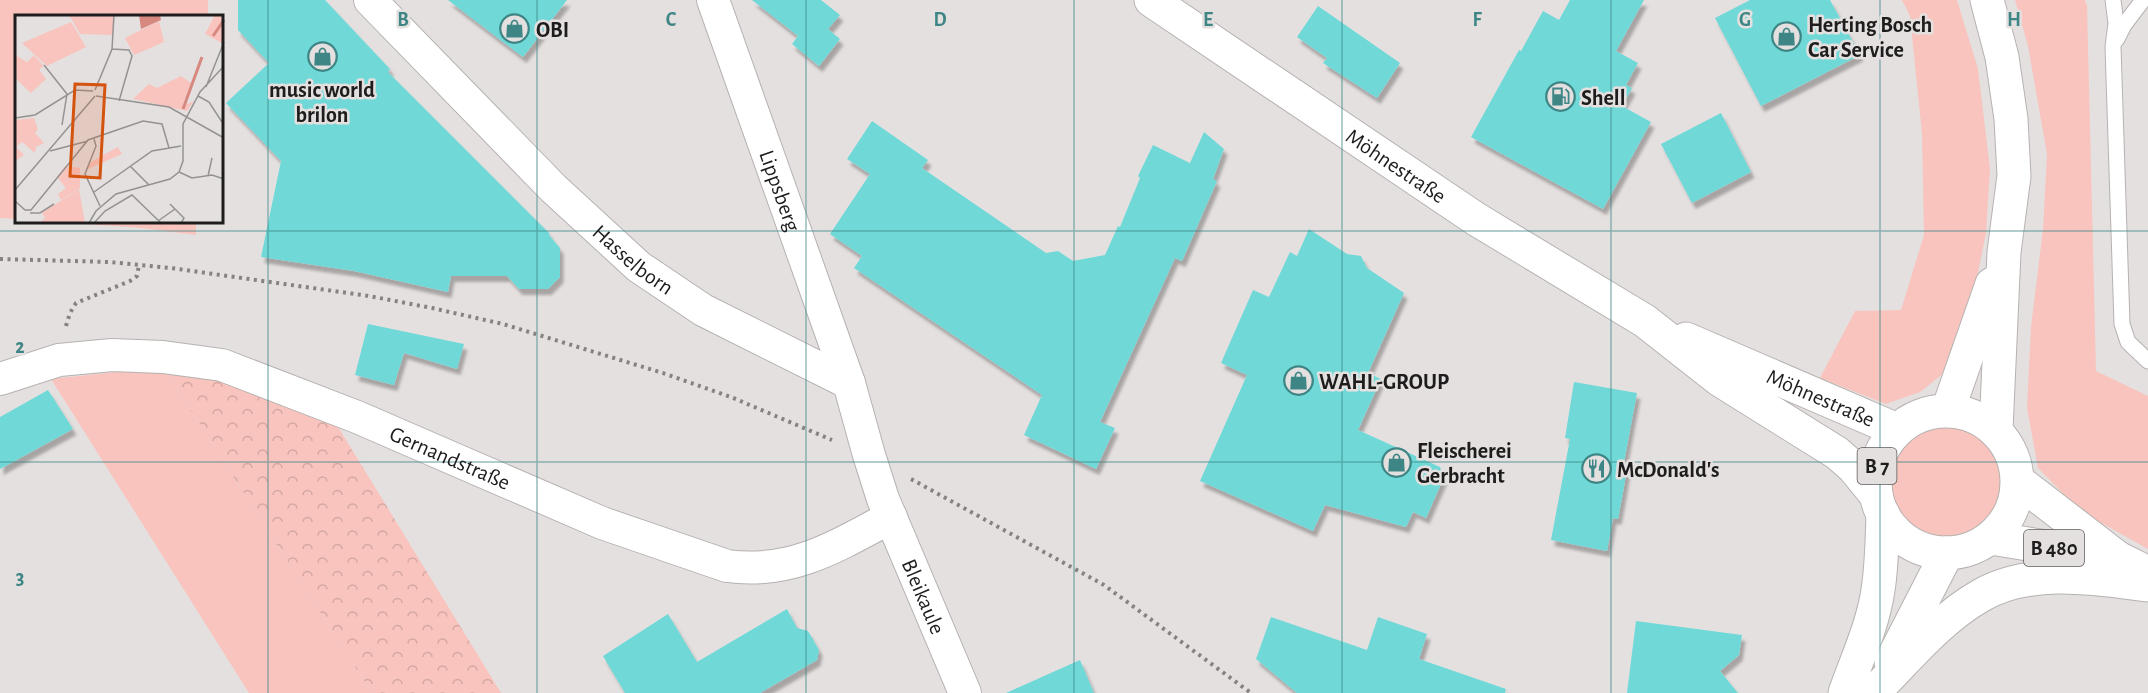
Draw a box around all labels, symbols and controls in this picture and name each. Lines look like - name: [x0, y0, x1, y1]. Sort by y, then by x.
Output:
- text: B: [397, 10, 409, 30]
- text: C: [666, 10, 677, 30]
- text: D: [933, 10, 947, 30]
- text: E: [1203, 10, 1213, 30]
- text: F: [1472, 10, 1482, 30]
- text: G: [1739, 10, 1751, 30]
- text: H: [2007, 10, 2021, 30]
- shop icon: OBI: [499, 13, 531, 45]
- place label: Herting Bosch Car Service: [1808, 14, 1932, 61]
- inset map: [15, 15, 224, 224]
- place label: OBI: [536, 19, 569, 41]
- shop icon: Herting Bosch Car Service: [1771, 21, 1803, 53]
- shop icon: music world brilon: [306, 41, 338, 73]
- place label: music world brilon: [269, 79, 375, 126]
- fuel station icon: Shell: [1544, 81, 1576, 113]
- place label: Shell: [1581, 87, 1625, 109]
- street label: Möhnestraße: [1342, 125, 1450, 208]
- street label: Lippsberg: [755, 147, 804, 234]
- street label: Hasselborn: [588, 221, 677, 299]
- text: 2: [15, 337, 25, 357]
- shop icon: WAHL-GROUP: [1282, 365, 1314, 397]
- street label: Möhnestraße: [1763, 365, 1878, 431]
- place label: WAHL-GROUP: [1319, 371, 1449, 393]
- street label: Gernandstraße: [386, 423, 513, 494]
- place label: Fleischerei Gerbracht: [1417, 440, 1512, 487]
- shop icon: Fleischerei Gerbracht: [1380, 447, 1412, 479]
- road number: B 7: [1858, 448, 1896, 484]
- restaurant icon: McDonald's: [1580, 453, 1612, 485]
- place label: McDonald's: [1617, 459, 1719, 481]
- road number: B 480: [2024, 530, 2084, 566]
- street label: Bleikaule: [898, 556, 949, 638]
- text: 3: [16, 568, 24, 588]

